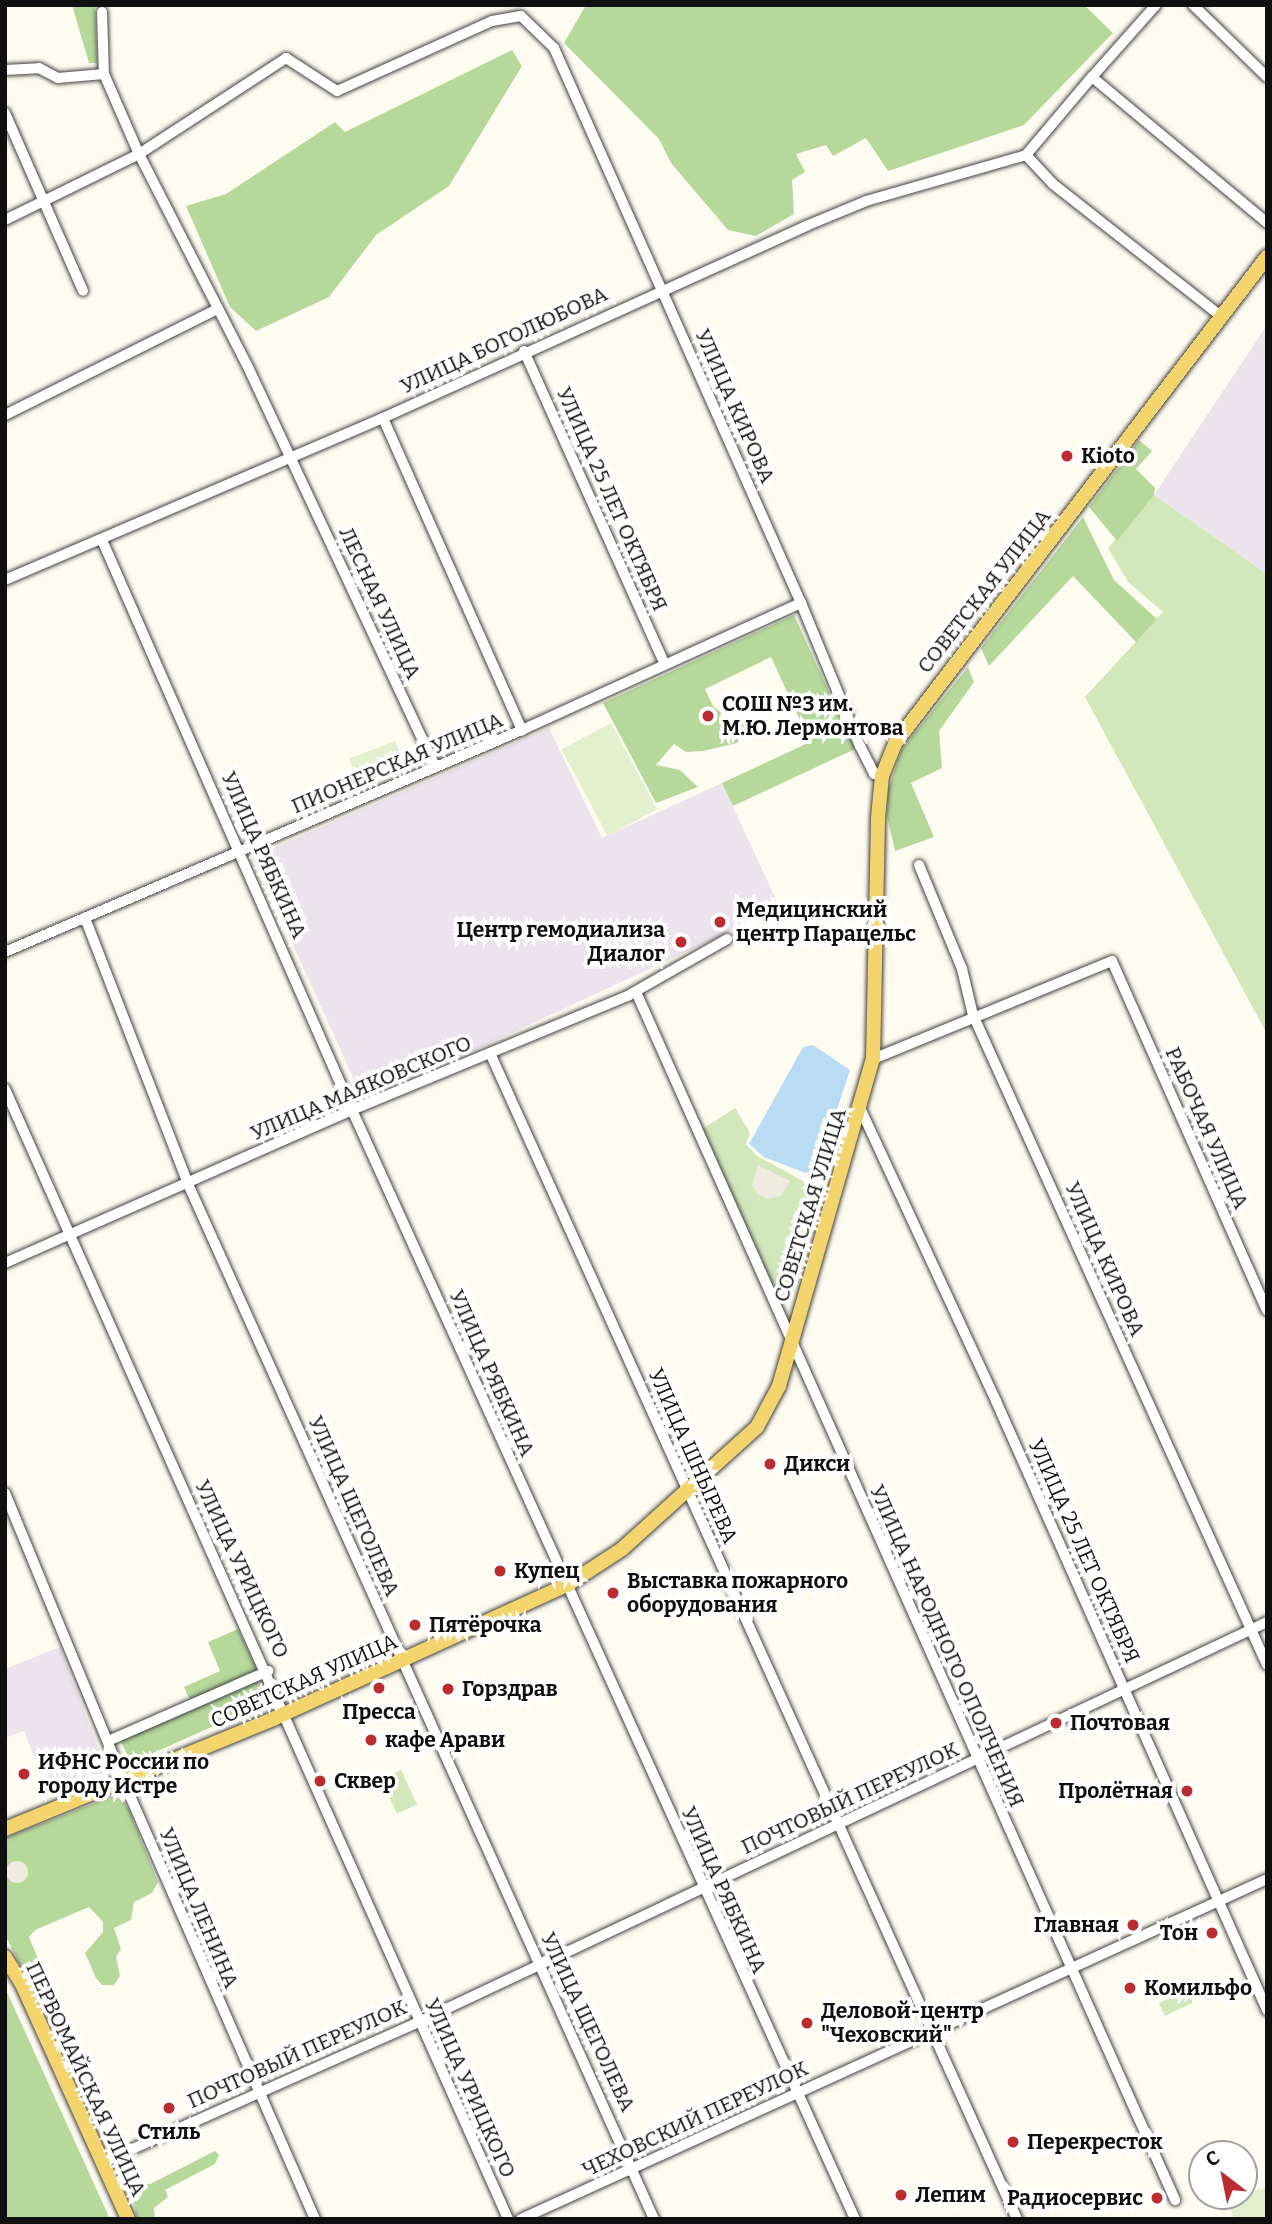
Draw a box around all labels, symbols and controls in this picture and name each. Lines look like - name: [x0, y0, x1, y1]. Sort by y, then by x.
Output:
- street label: УЛИЦА БОГОЛЮБОВА: [396, 281, 612, 399]
- street label: УЛИЦА КИРОВА: [690, 325, 780, 487]
- street label: УЛИЦА 25 ЛЕТ ОКТЯБРЯ: [551, 383, 673, 615]
- place label: Kioto: [1081, 443, 1135, 469]
- marker: Kioto: [1059, 448, 1075, 464]
- street label: СОВЕТСКАЯ УЛИЦА: [912, 504, 1056, 678]
- street label: ЛЕСНАЯ УЛИЦА: [334, 523, 426, 683]
- place label: СОШ №3 им. М.Ю. Лермонтова: [722, 691, 904, 741]
- street label: ПИОНЕРСКАЯ УЛИЦА: [288, 707, 506, 819]
- marker: СОШ №3 им. М.Ю. Лермонтова: [700, 708, 716, 724]
- street label: УЛИЦА РЯБКИНА: [216, 768, 312, 942]
- place label: Медицинский центр Парацельс: [736, 897, 916, 947]
- marker: Медицинский центр Парацельс: [710, 912, 730, 932]
- place label: Центр гемодиализа Диалог: [457, 917, 665, 967]
- marker: Центр гемодиализа Диалог: [671, 932, 691, 952]
- street label: УЛИЦА МАЯКОВСКОГО: [247, 1030, 475, 1146]
- street label: РАБОЧАЯ УЛИЦА: [1160, 1043, 1254, 1213]
- street label: СОВЕТСКАЯ УЛИЦА: [768, 1105, 852, 1305]
- street label: УЛИЦА КИРОВА: [1060, 1178, 1150, 1340]
- street label: УЛИЦА РЯБКИНА: [444, 1286, 540, 1460]
- street label: УЛИЦА ШНЫРЕВА: [643, 1364, 743, 1548]
- street label: УЛИЦА ЩЕГОЛЕВА: [303, 1412, 405, 1600]
- street label: УЛИЦА 25 ЛЕТ ОКТЯБРЯ: [1023, 1435, 1145, 1667]
- place label: Дикси: [784, 1451, 850, 1477]
- marker: Дикси: [762, 1456, 778, 1472]
- street label: УЛИЦА УРИЦКОГО: [190, 1476, 294, 1662]
- street label: УЛИЦА НАРОДНОГО ОПОЛЧЕНИЯ: [864, 1481, 1030, 1811]
- place label: Купец: [514, 1558, 580, 1584]
- marker: Купец: [492, 1563, 508, 1579]
- place label: Выставка пожарного оборудования: [627, 1568, 848, 1618]
- marker: Выставка пожарного оборудования: [605, 1585, 621, 1601]
- place label: Пятёрочка: [429, 1612, 541, 1638]
- marker: Пятёрочка: [407, 1617, 423, 1633]
- street label: СОВЕТСКАЯ УЛИЦА: [207, 1629, 401, 1733]
- place label: Горздрав: [462, 1676, 558, 1702]
- marker: Пресса: [371, 1680, 387, 1696]
- marker: Горздрав: [440, 1681, 456, 1697]
- place label: Пресса: [342, 1699, 416, 1725]
- place label: Почтовая: [1070, 1710, 1170, 1736]
- marker: Почтовая: [1048, 1715, 1064, 1731]
- place label: кафе Арави: [385, 1727, 505, 1753]
- marker: кафе Арави: [363, 1732, 379, 1748]
- street label: ПОЧТОВЫЙ ПЕРЕУЛОК: [737, 1736, 963, 1860]
- place label: ИФНС России по городу Истре: [38, 1749, 209, 1799]
- marker: ИФНС России по городу Истре: [16, 1766, 32, 1782]
- place label: Сквер: [334, 1768, 396, 1794]
- marker: Сквер: [312, 1773, 328, 1789]
- place label: Пролётная: [1058, 1778, 1173, 1804]
- marker: Пролётная: [1179, 1783, 1195, 1799]
- street label: УЛИЦА РЯБКИНА: [676, 1803, 772, 1977]
- street label: УЛИЦА ЛЕНИНА: [154, 1824, 244, 1992]
- place label: Главная: [1034, 1912, 1119, 1938]
- marker: Главная: [1125, 1917, 1141, 1933]
- place label: Тон: [1160, 1920, 1198, 1946]
- marker: Тон: [1204, 1925, 1220, 1941]
- street label: УЛИЦА ЩЕГОЛЕВА: [535, 1928, 641, 2116]
- street label: ПЕРВОМАЙСКАЯ УЛИЦА: [21, 1958, 151, 2200]
- place label: Комильфо: [1144, 1975, 1252, 2001]
- marker: Комильфо: [1122, 1980, 1138, 1996]
- street label: ПОЧТОВЫЙ ПЕРЕУЛОК: [183, 1994, 411, 2114]
- street label: УЛИЦА УРИЦКОГО: [419, 1994, 521, 2182]
- place label: Деловой-центр "Чеховский": [821, 1998, 984, 2048]
- marker: Деловой-центр "Чеховский": [799, 2015, 815, 2031]
- street label: ЧЕХОВСКИЙ ПЕРЕУЛОК: [578, 2055, 812, 2183]
- marker: Стиль: [161, 2100, 177, 2116]
- place label: Стиль: [138, 2119, 200, 2145]
- place label: Перекресток: [1027, 2129, 1163, 2155]
- marker: Перекресток: [1005, 2134, 1021, 2150]
- north arrow: [1188, 2140, 1258, 2210]
- text: С: [1201, 2146, 1224, 2171]
- place label: Лепим: [915, 2182, 986, 2208]
- place label: Радиосервис: [1007, 2185, 1143, 2211]
- marker: Лепим: [893, 2187, 909, 2203]
- marker: Радиосервис: [1149, 2190, 1165, 2206]

